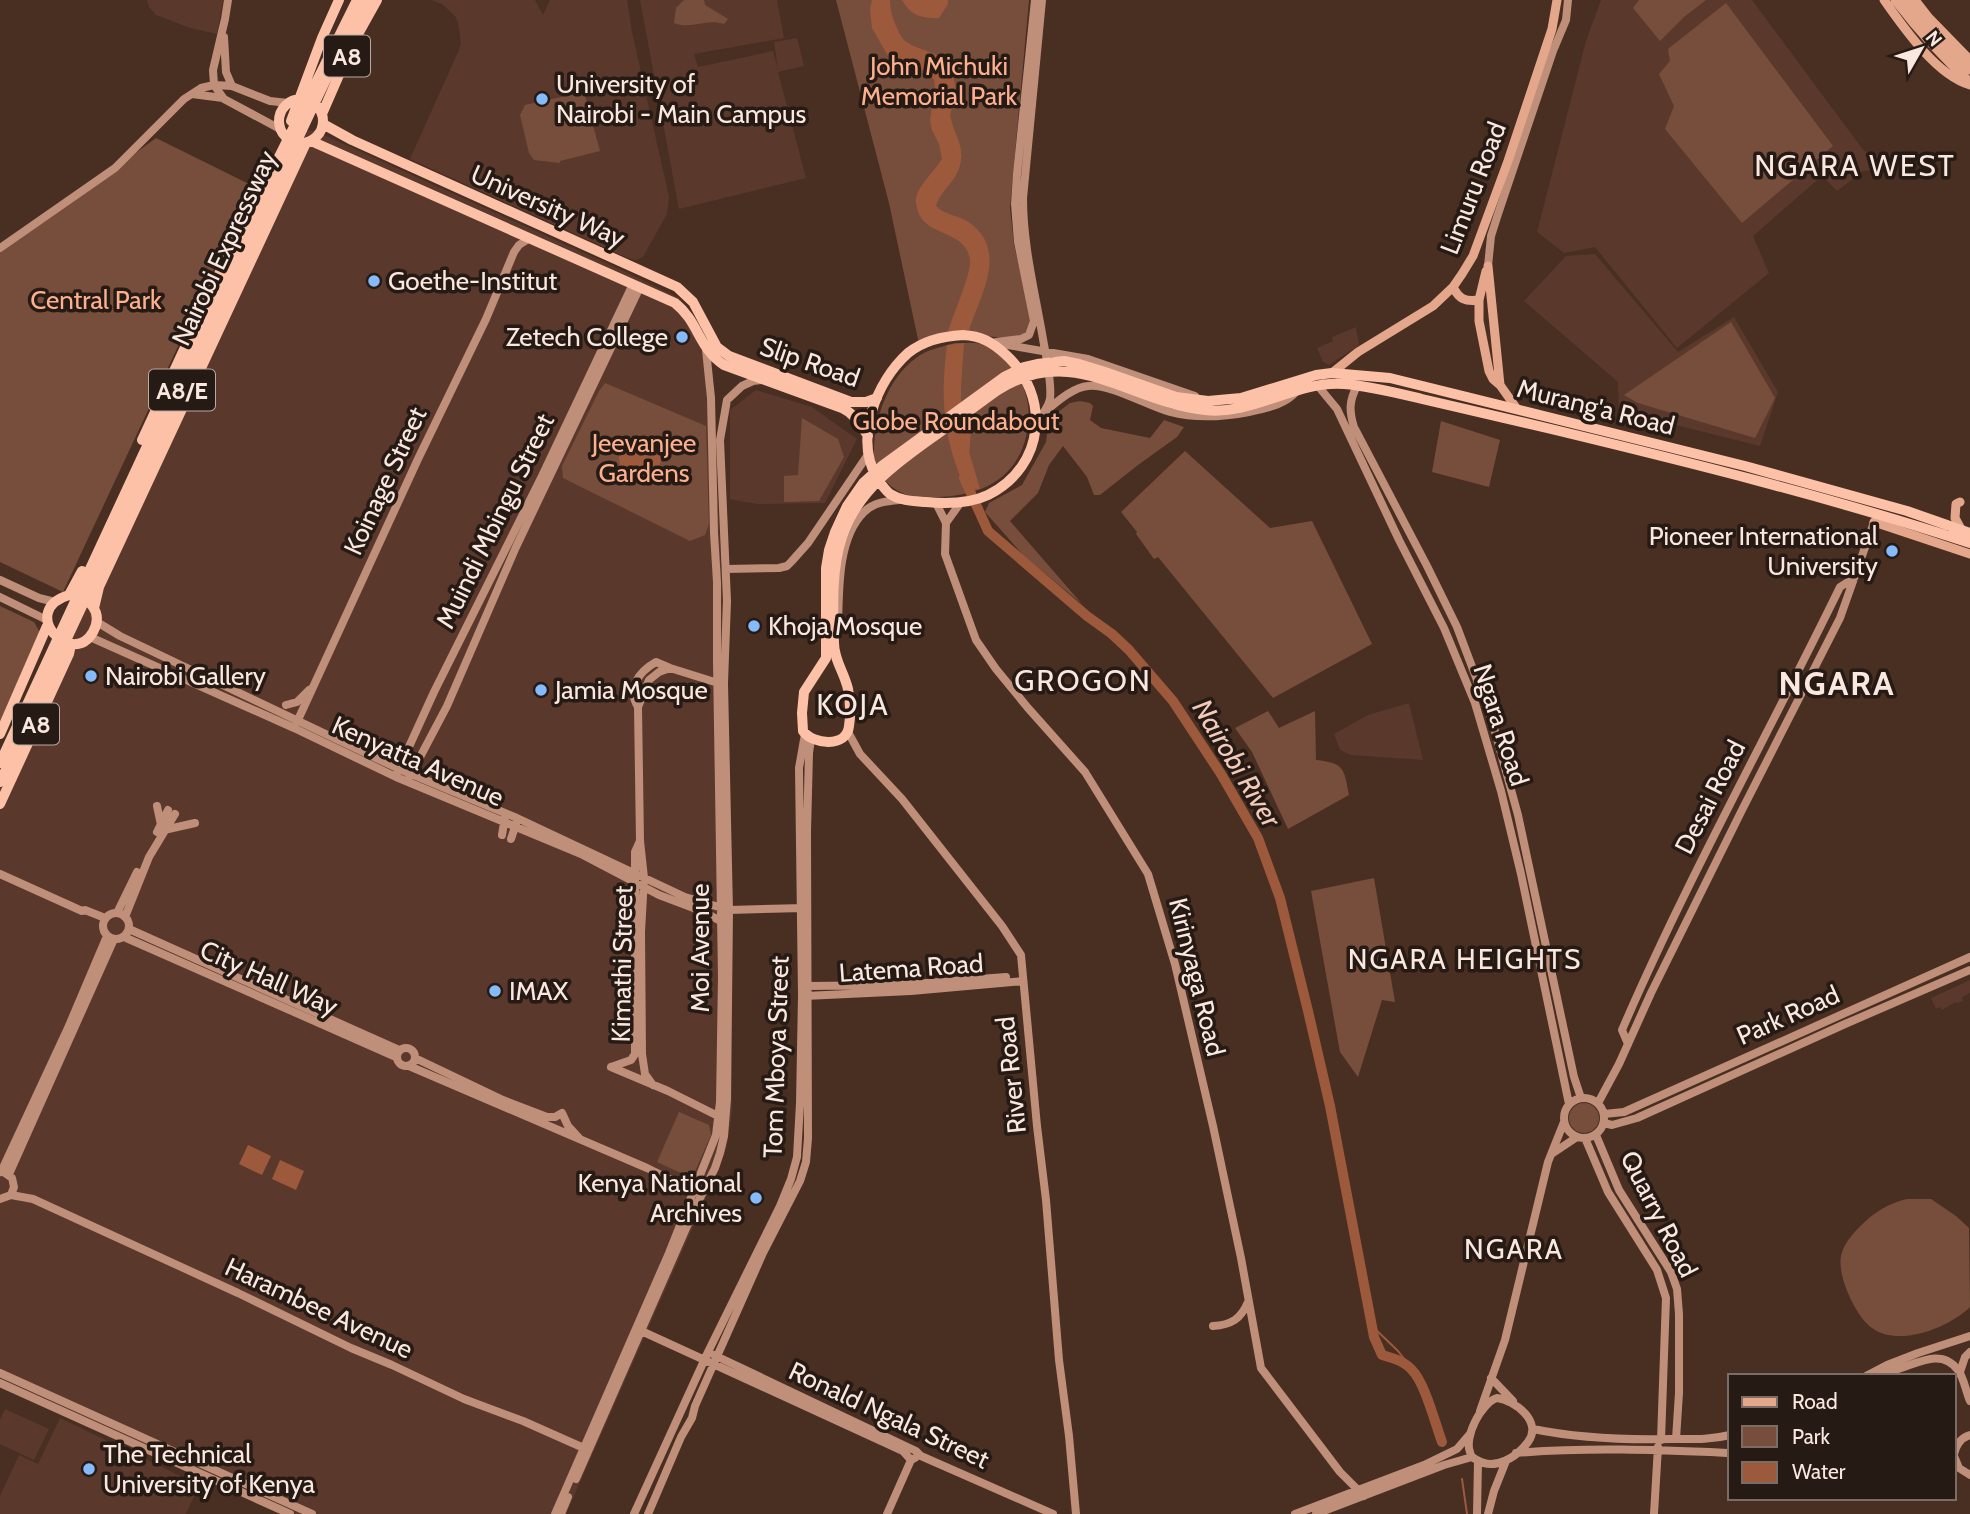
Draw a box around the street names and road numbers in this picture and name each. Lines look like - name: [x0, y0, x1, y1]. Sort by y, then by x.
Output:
- road number: A8: [324, 36, 370, 76]
- street label: Limuru Road: [1433, 117, 1513, 259]
- street label: Nairobi Expressway: [165, 145, 283, 351]
- street label: University Way: [466, 158, 630, 254]
- street label: Slip Road: [756, 330, 864, 394]
- road number: A8/E: [149, 370, 215, 410]
- street label: Murang'a Road: [1514, 372, 1678, 442]
- street label: Koinage Street: [337, 402, 433, 560]
- street label: Muindi Mbingu Street: [429, 408, 561, 634]
- street label: Ngara Road: [1466, 660, 1536, 790]
- road number: A8: [13, 704, 59, 744]
- street label: Kenyatta Avenue: [327, 709, 509, 813]
- street label: Desai Road: [1668, 735, 1752, 859]
- street label: Moi Avenue: [684, 884, 716, 1012]
- street label: Kimathi Street: [605, 885, 639, 1043]
- street label: Kirinyaga Road: [1162, 895, 1232, 1059]
- street label: City Hall Way: [195, 933, 343, 1023]
- street label: Latema Road: [838, 947, 984, 989]
- street label: Tom Mboya Street: [756, 955, 796, 1159]
- street label: Park Road: [1732, 978, 1844, 1052]
- street label: River Road: [989, 1015, 1033, 1135]
- street label: Quarry Road: [1613, 1145, 1705, 1283]
- street label: Harambee Avenue: [220, 1251, 418, 1365]
- street label: Ronald Ngala Street: [784, 1355, 994, 1476]

